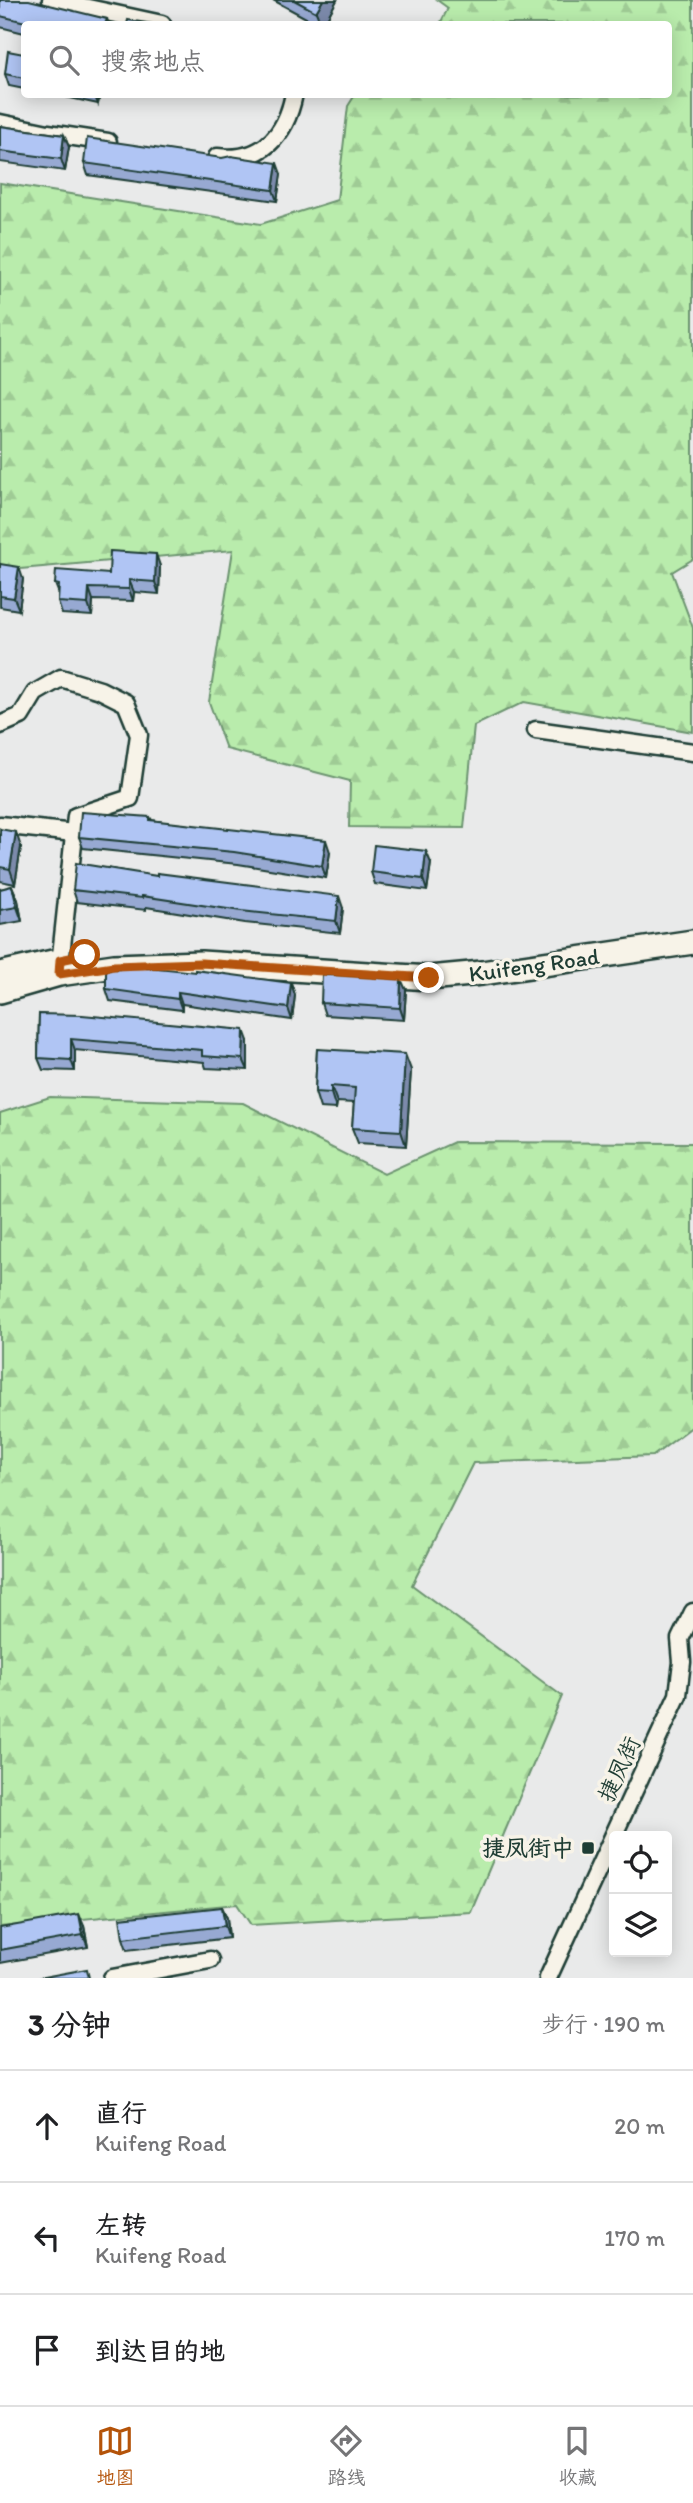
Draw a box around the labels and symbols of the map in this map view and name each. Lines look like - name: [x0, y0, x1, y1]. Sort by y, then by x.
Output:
- route start: [69, 939, 100, 970]
- street label: Kuifeng Road: [467, 942, 601, 988]
- route end: [413, 962, 444, 993]
- street label: 捷凤街: [592, 1732, 646, 1806]
- place label: 捷凤街中: [482, 1834, 574, 1862]
- marker: 捷凤街中: [580, 1840, 596, 1856]

